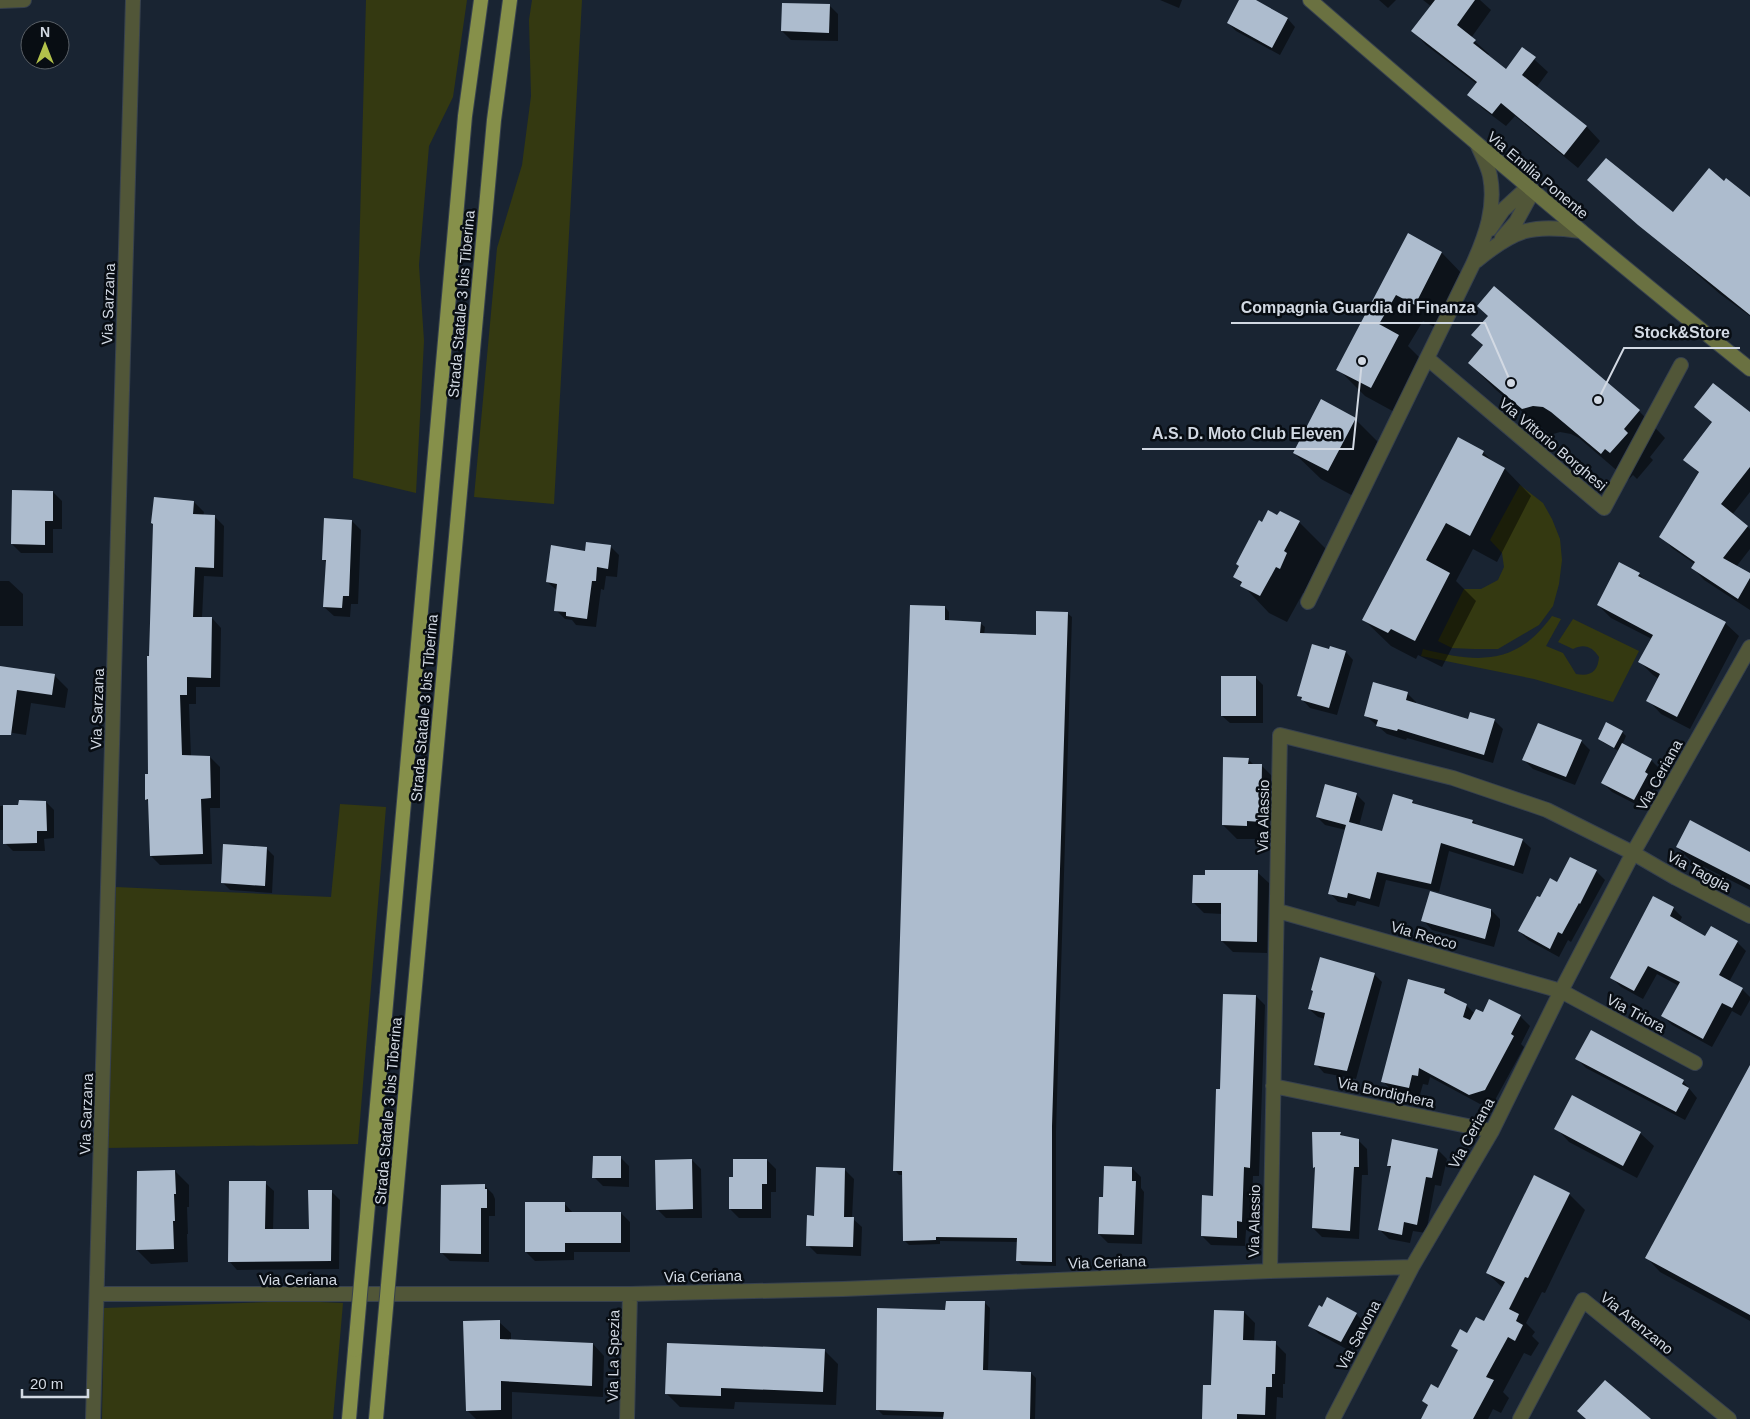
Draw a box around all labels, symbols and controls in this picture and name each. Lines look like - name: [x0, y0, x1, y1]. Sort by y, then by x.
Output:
- north arrow: [20, 20, 70, 70]
- text: N: [40, 24, 50, 40]
- street label: Via Emilia Ponente: [1484, 128, 1592, 222]
- street label: Strada Statale 3 bis Tiberina: [444, 209, 478, 399]
- street label: Via Sarzana: [98, 262, 118, 345]
- callout: Compagnia Guardia di Finanza: [1231, 292, 1485, 323]
- text: Compagnia Guardia di Finanza: [1241, 299, 1475, 316]
- callout: Stock&Store: [1624, 317, 1740, 348]
- text: Stock&Store: [1634, 324, 1730, 341]
- street label: Via Vittorio Borghesi: [1496, 394, 1610, 494]
- callout: A.S. D. Moto Club Eleven: [1142, 418, 1353, 449]
- text: A.S. D. Moto Club Eleven: [1152, 425, 1342, 442]
- street label: Strada Statale 3 bis Tiberina: [407, 613, 441, 803]
- street label: Via Sarzana: [87, 667, 107, 750]
- street label: Via Ceriana: [1633, 736, 1686, 813]
- street label: Via Alassio: [1254, 779, 1272, 853]
- street label: Via Taggia: [1664, 847, 1734, 895]
- street label: Via Recco: [1389, 917, 1459, 953]
- street label: Via Triora: [1604, 990, 1669, 1036]
- street label: Strada Statale 3 bis Tiberina: [371, 1016, 405, 1206]
- street label: Via Sarzana: [76, 1072, 96, 1155]
- street label: Via Bordighera: [1336, 1073, 1437, 1111]
- street label: Via Ceriana: [1445, 1094, 1498, 1171]
- street label: Via Alassio: [1245, 1184, 1263, 1258]
- street label: Via Ceriana: [1068, 1252, 1147, 1272]
- street label: Via Ceriana: [664, 1267, 743, 1285]
- street label: Via Ceriana: [259, 1271, 338, 1288]
- street label: Via Arenzano: [1597, 1288, 1677, 1358]
- street label: Via Savona: [1333, 1297, 1384, 1373]
- street label: Via La Spezia: [604, 1309, 622, 1402]
- scale bar: [22, 1366, 89, 1398]
- text: 20 m: [30, 1375, 63, 1392]

